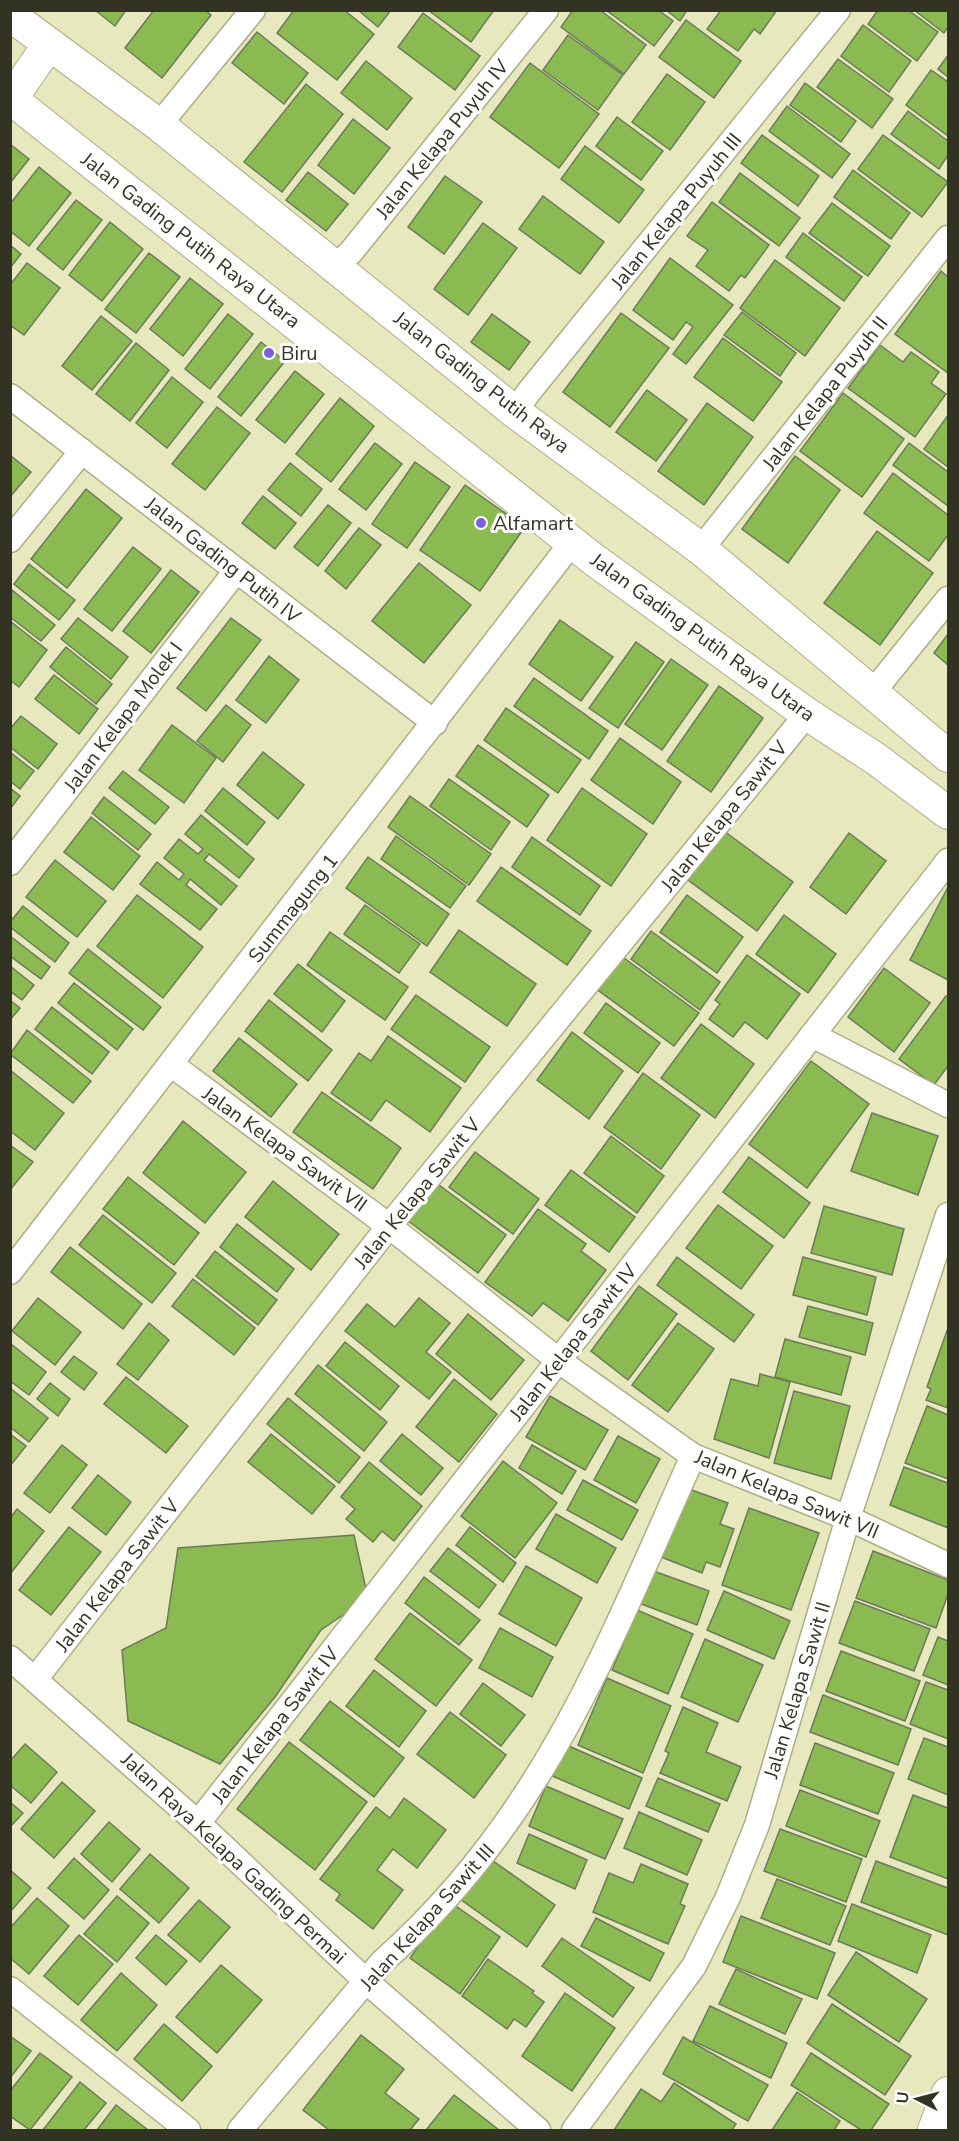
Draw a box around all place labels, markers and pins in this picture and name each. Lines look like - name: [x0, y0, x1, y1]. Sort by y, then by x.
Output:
- place label: Biru: [281, 340, 318, 367]
- marker: Biru: [262, 346, 276, 360]
- place label: Alfamart: [493, 510, 574, 537]
- marker: Alfamart: [474, 516, 488, 530]

